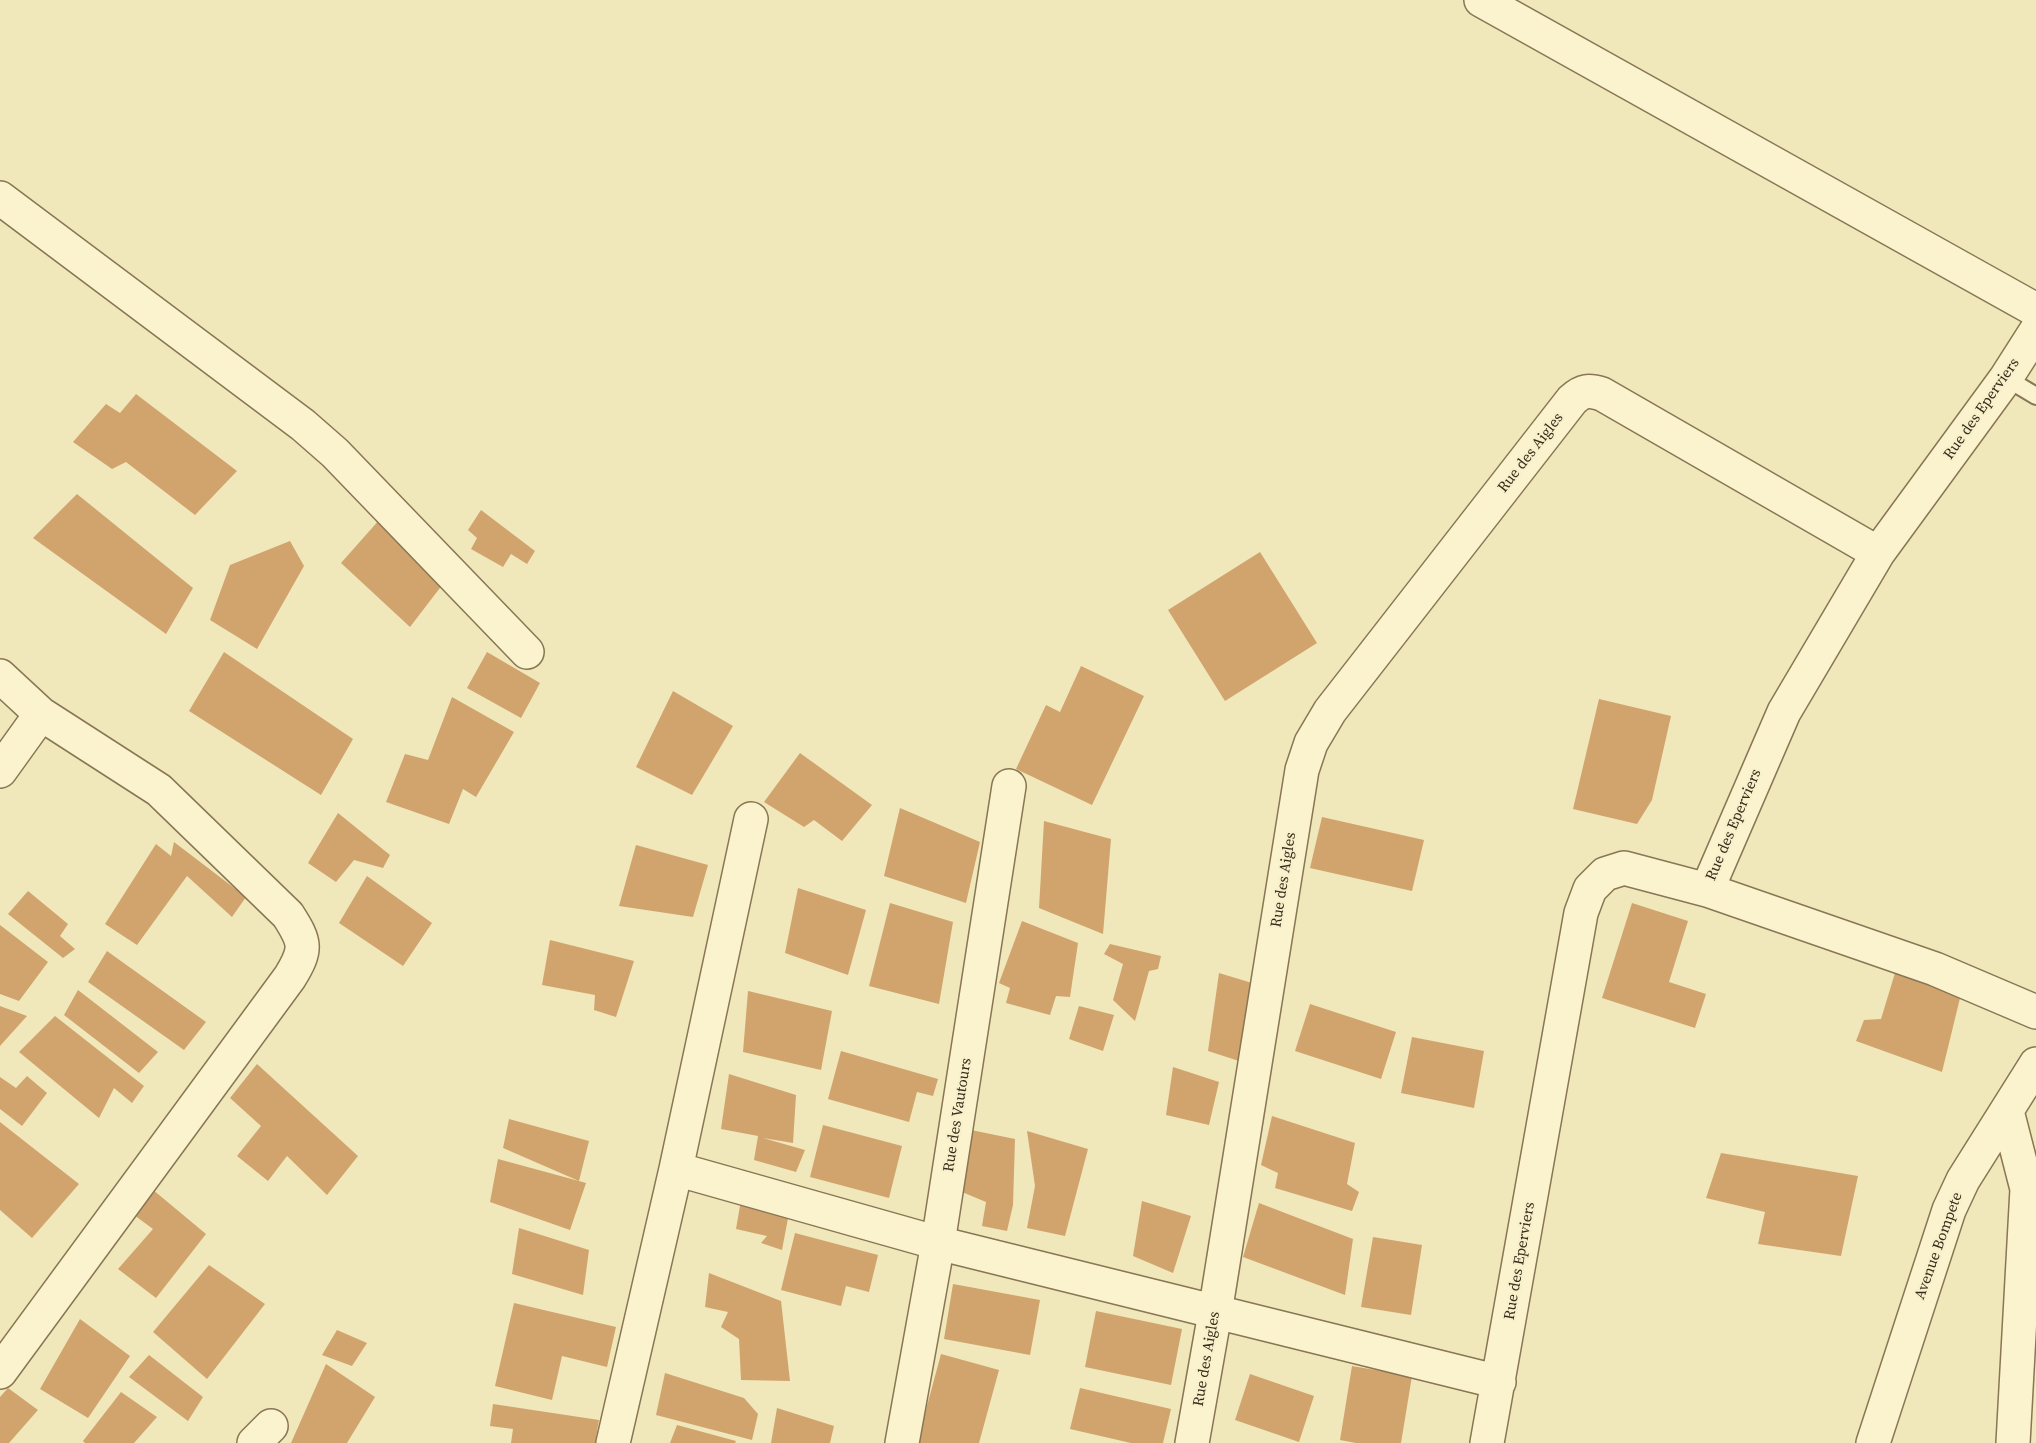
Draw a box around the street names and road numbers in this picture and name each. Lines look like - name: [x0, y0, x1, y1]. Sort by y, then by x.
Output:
- street label: Rue des Eperviers: [1940, 355, 2024, 463]
- street label: Rue des Aigles: [1494, 410, 1568, 496]
- street label: Rue des Eperviers: [1702, 766, 1766, 884]
- street label: Rue des Aigles: [1268, 831, 1300, 929]
- street label: Rue des Vautours: [940, 1057, 976, 1173]
- street label: Avenue Bompete: [1911, 1190, 1967, 1302]
- street label: Rue des Eperviers: [1501, 1201, 1539, 1321]
- street label: Rue des Aigles: [1190, 1310, 1224, 1408]

